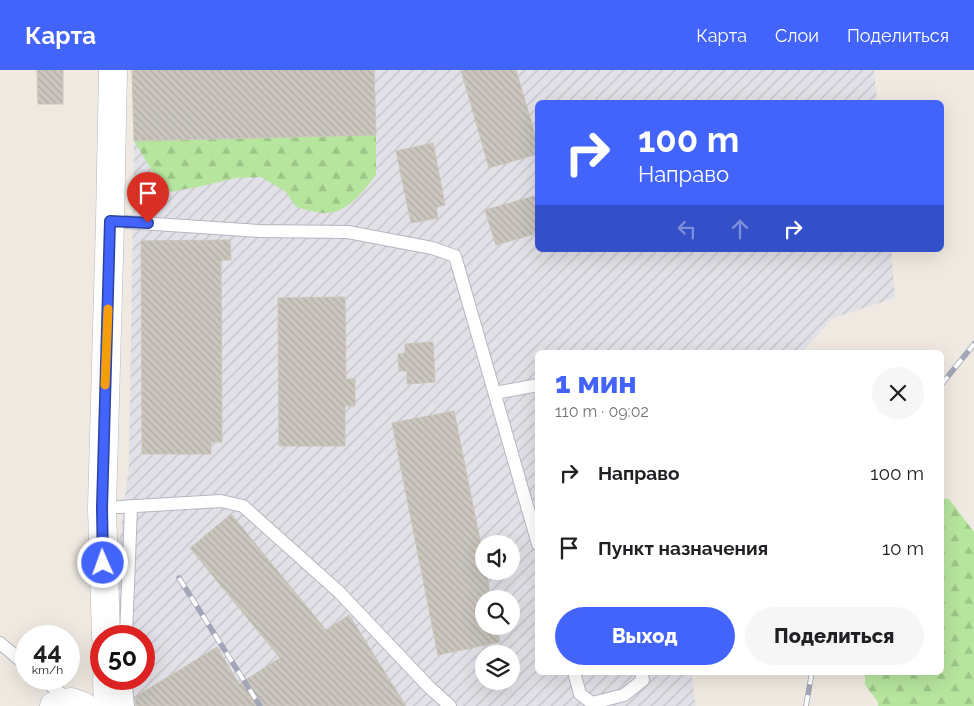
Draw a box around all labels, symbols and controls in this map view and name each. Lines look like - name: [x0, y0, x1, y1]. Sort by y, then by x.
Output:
- text: Карта: [25, 21, 96, 50]
- text: Карта: [696, 25, 747, 46]
- text: Слои: [775, 25, 819, 46]
- text: Поделиться: [847, 25, 949, 46]
- text: 100 m: [638, 119, 739, 160]
- icon: right: [555, 120, 620, 185]
- text: Направо: [638, 161, 729, 187]
- pin: [127, 172, 169, 223]
- icon: arrive: [134, 179, 162, 207]
- icon: left: [673, 215, 701, 243]
- icon: ahead: [726, 215, 754, 243]
- icon: right: [779, 215, 807, 243]
- text: 1 мин: [555, 365, 637, 400]
- button: close: [872, 367, 924, 419]
- text: 110 m · 09:02: [555, 402, 649, 421]
- icon: right: [555, 459, 583, 487]
- text: Направо: [598, 462, 679, 484]
- text: 100 m: [870, 462, 924, 484]
- icon: arrive: [555, 534, 583, 562]
- map controls: [475, 535, 520, 690]
- button: sound: [475, 535, 520, 580]
- position arrow: [76, 536, 128, 588]
- text: Пункт назначения: [598, 537, 768, 559]
- text: 10 m: [882, 537, 924, 559]
- button: search: [475, 590, 520, 635]
- button: Выход: [555, 607, 735, 665]
- button: Поделиться: [745, 607, 924, 665]
- speed limit sign: 50: [90, 625, 155, 690]
- text: 44: [33, 636, 62, 666]
- button: layers: [475, 645, 520, 690]
- text: km/h: [32, 663, 63, 677]

